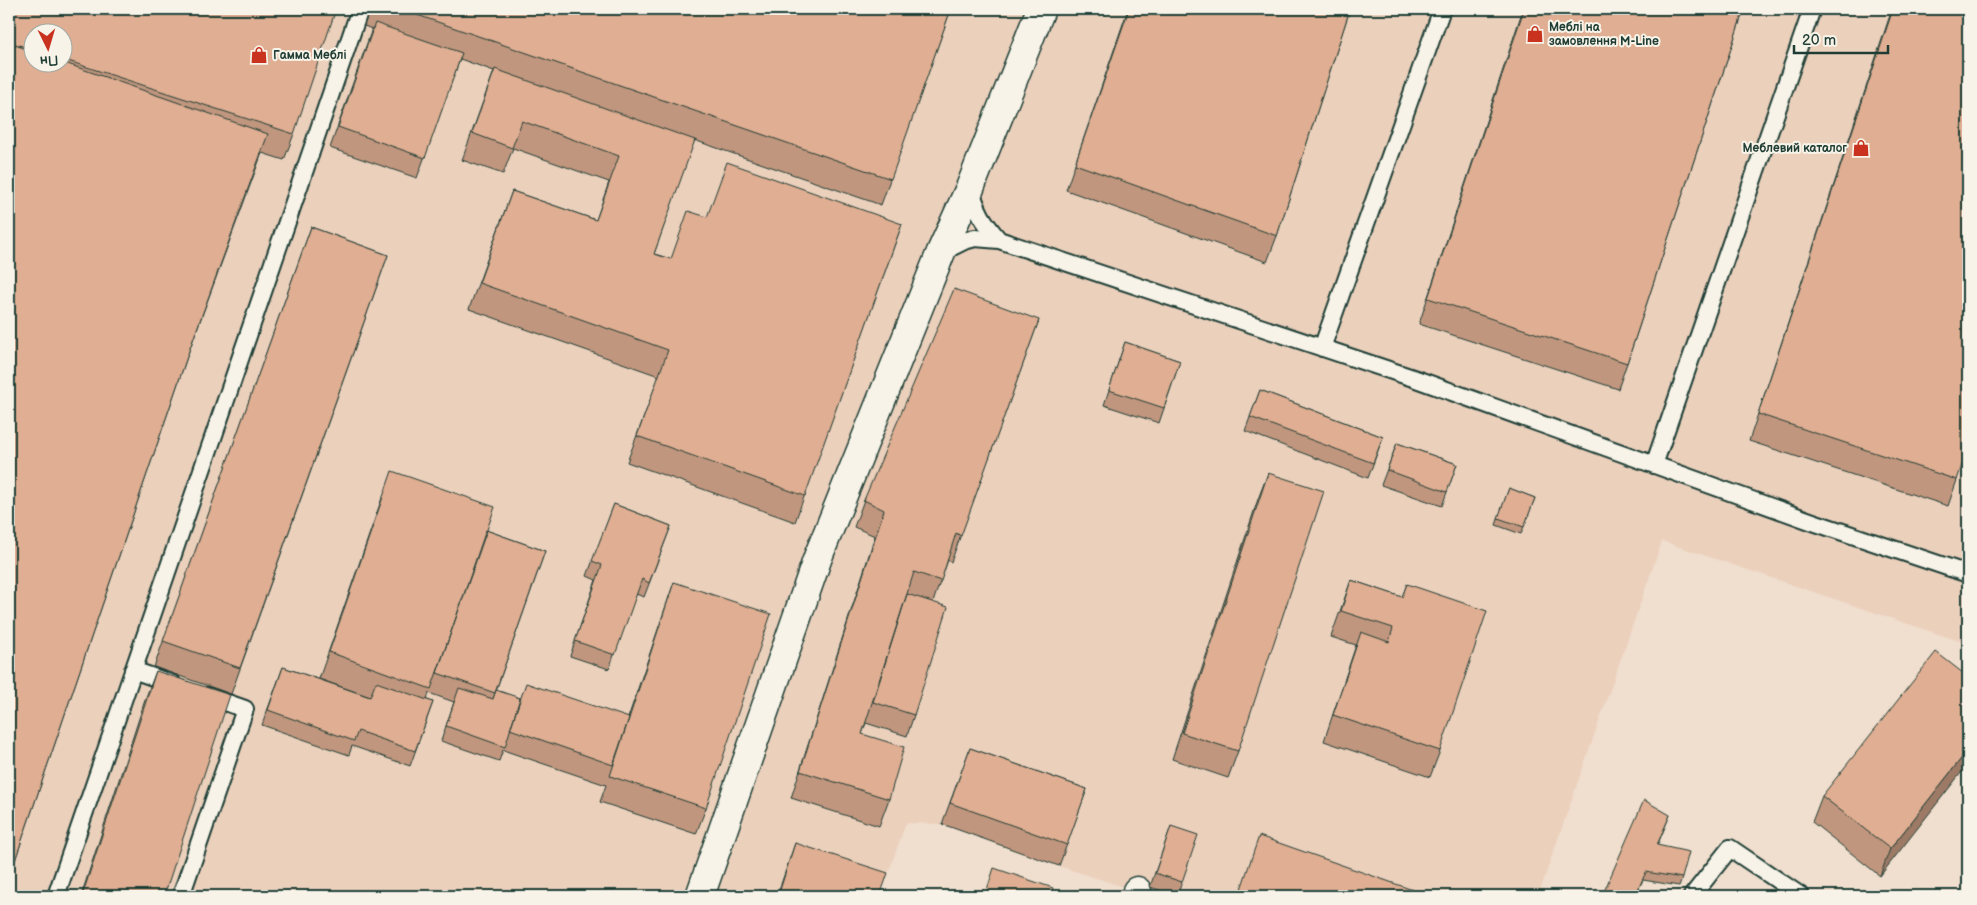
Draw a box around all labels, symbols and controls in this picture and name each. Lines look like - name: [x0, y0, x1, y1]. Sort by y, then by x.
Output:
- place label: Меблі на замовлення M-Line: [1549, 20, 1659, 49]
- north arrow: [22, 22, 72, 72]
- scale bar: [1794, 22, 1888, 54]
- shop icon: Меблі на замовлення M-Line: [1525, 24, 1545, 44]
- text: 20 m: [1802, 31, 1836, 50]
- shop icon: Гамма Меблі: [249, 45, 269, 65]
- place label: Гамма Меблі: [273, 48, 347, 63]
- text: Пн: [39, 51, 59, 70]
- shop icon: Меблевий каталог: [1851, 138, 1871, 158]
- place label: Меблевий каталог: [1743, 141, 1847, 156]

